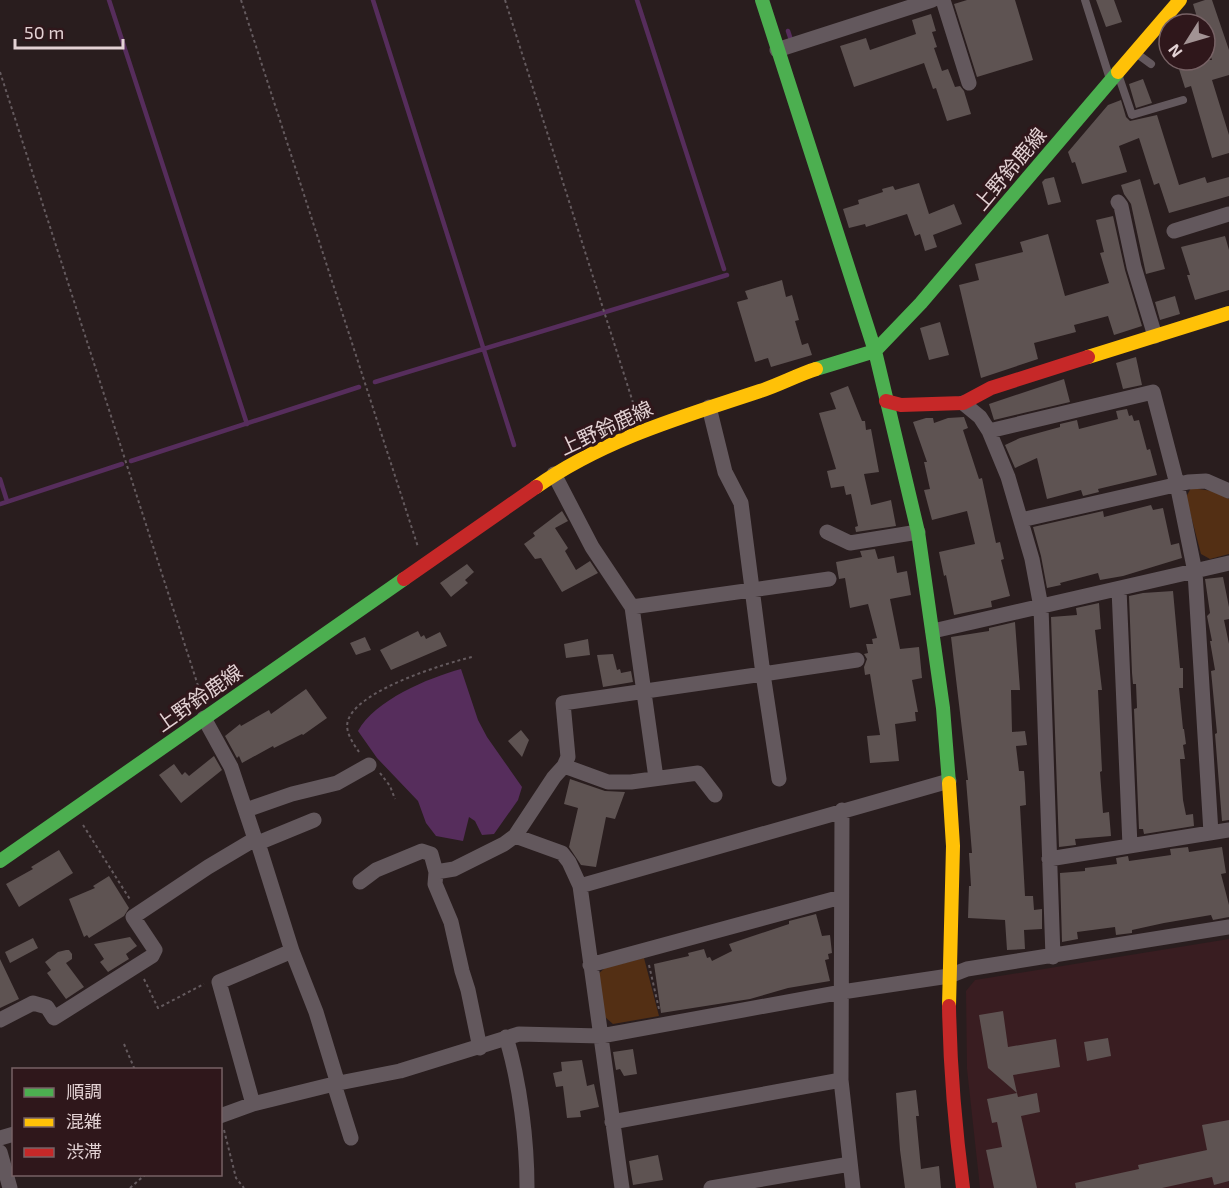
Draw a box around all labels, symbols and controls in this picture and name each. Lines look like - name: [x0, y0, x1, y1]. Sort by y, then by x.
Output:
- scale bar: [15, 12, 123, 50]
- north arrow: [1157, 12, 1217, 72]
- text: 50 m: [24, 21, 64, 43]
- text: N: [1164, 41, 1186, 62]
- street label: 上野鈴鹿線: [968, 122, 1051, 214]
- street label: 上野鈴鹿線: [555, 395, 656, 459]
- street label: 上野鈴鹿線: [151, 659, 246, 736]
- legend: [12, 1068, 222, 1176]
- text: 順調: [66, 1080, 102, 1102]
- text: 混雑: [66, 1110, 102, 1132]
- text: 渋滞: [66, 1140, 102, 1162]

